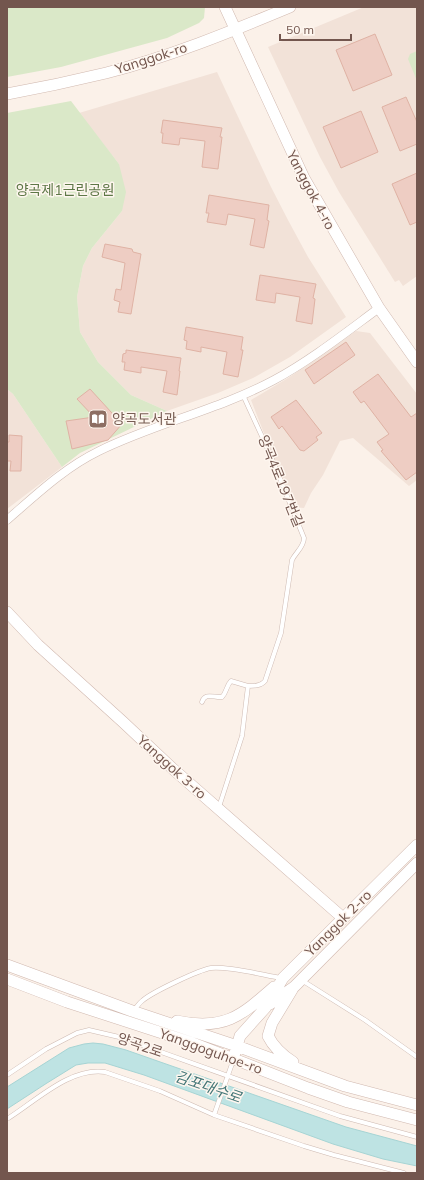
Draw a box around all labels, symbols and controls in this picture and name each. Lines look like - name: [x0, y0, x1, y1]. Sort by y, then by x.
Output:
- scale bar: [280, 16, 351, 42]
- text: 50 m: [286, 22, 314, 37]
- street label: Yanggok-ro: [112, 38, 189, 78]
- street label: Yanggok 4-ro: [282, 146, 339, 233]
- park label: 양곡제1근린공원: [16, 181, 114, 199]
- library icon: 양곡도서관: [87, 408, 109, 430]
- place label: 양곡도서관: [112, 410, 177, 428]
- street label: 양곡4로197번길: [254, 432, 308, 530]
- street label: Yanggok 3-ro: [133, 730, 210, 803]
- street label: Yanggok 2-ro: [300, 886, 375, 961]
- street label: Yanggoguhoe-ro: [156, 1024, 265, 1078]
- street label: 양곡2로: [115, 1029, 165, 1061]
- water label: 김포대수로: [172, 1066, 245, 1107]

